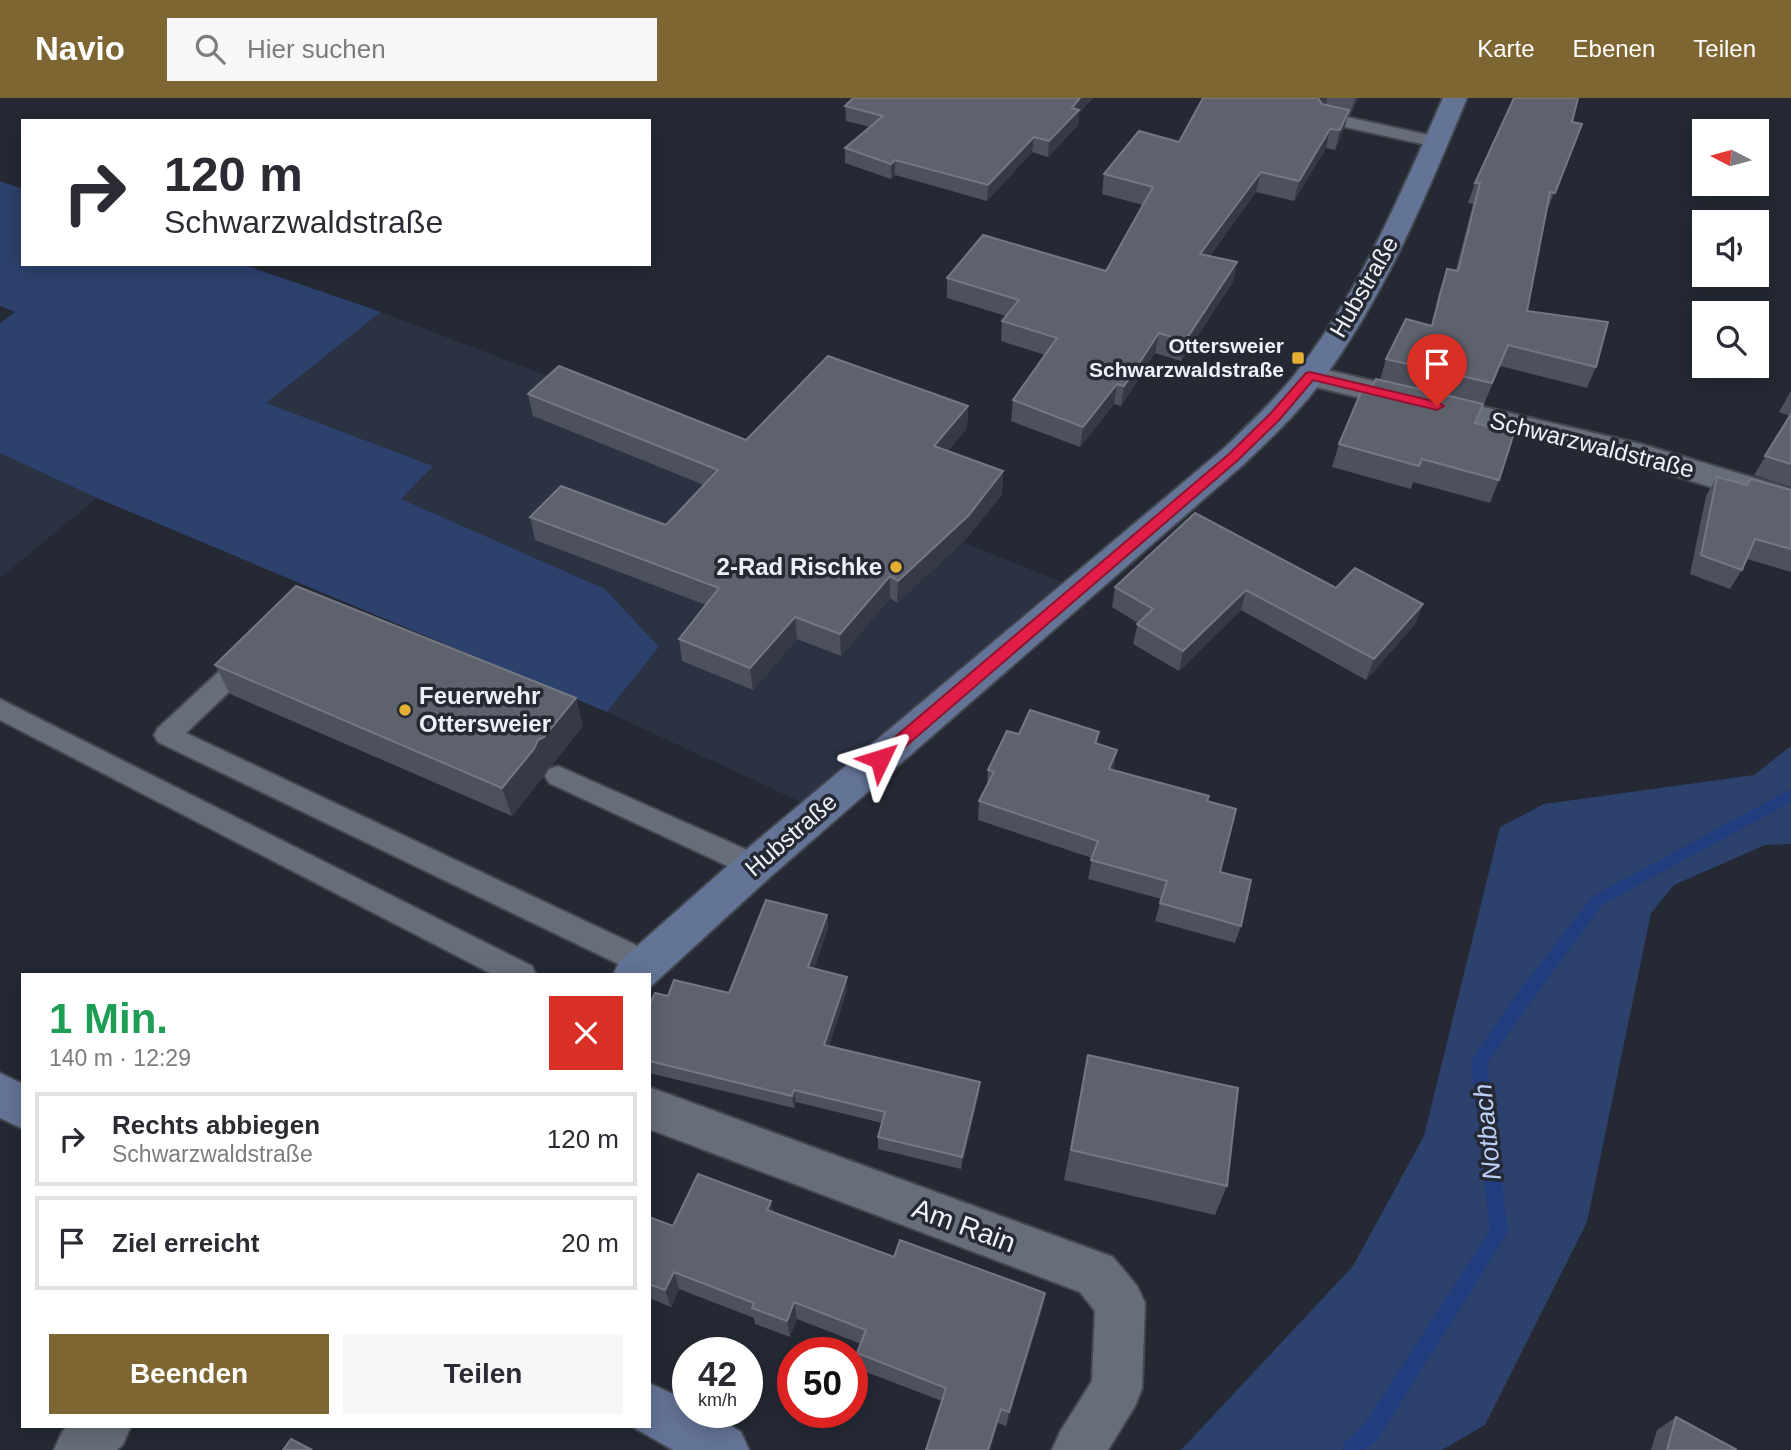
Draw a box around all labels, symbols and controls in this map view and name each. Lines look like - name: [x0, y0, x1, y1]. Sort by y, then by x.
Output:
- search box: [167, 18, 657, 81]
- text: Navio: [35, 30, 125, 67]
- icon: search: [191, 30, 229, 68]
- text: Hier suchen: [247, 34, 386, 64]
- text: Karte: [1477, 35, 1535, 62]
- text: Ebenen: [1573, 35, 1655, 62]
- text: Teilen: [1693, 35, 1756, 62]
- north arrow: [1692, 119, 1769, 196]
- map controls: [1692, 119, 1769, 378]
- icon: right: [49, 147, 140, 238]
- text: 120 m: [164, 147, 303, 201]
- text: Schwarzwaldstraße: [164, 204, 443, 240]
- button: sound: [1692, 210, 1769, 287]
- street label: Hubstraße: [1324, 231, 1403, 342]
- button: search: [1692, 301, 1769, 378]
- place label: Ottersweier Schwarzwaldstraße: [1089, 334, 1284, 381]
- pin: [1407, 334, 1467, 406]
- icon: arrive: [1418, 345, 1456, 383]
- marker: Ottersweier Schwarzwaldstraße: [1290, 350, 1306, 366]
- street label: Schwarzwaldstraße: [1487, 406, 1697, 483]
- place label: 2-Rad Rischke: [717, 553, 882, 580]
- marker: 2-Rad Rischke: [888, 559, 904, 575]
- place label: Feuerwehr Ottersweier: [419, 682, 551, 737]
- marker: Feuerwehr Ottersweier: [397, 702, 413, 718]
- position arrow: [843, 722, 917, 796]
- street label: Hubstraße: [740, 788, 842, 882]
- text: 1 Min.: [49, 995, 168, 1042]
- button: close: [549, 996, 623, 1070]
- text: 140 m · 12:29: [49, 1045, 191, 1071]
- water label: Notbach: [1467, 1082, 1507, 1182]
- text: Rechts abbiegen: [112, 1110, 320, 1140]
- icon: right: [53, 1120, 91, 1158]
- text: 120 m: [547, 1124, 619, 1154]
- text: Schwarzwaldstraße: [112, 1141, 313, 1167]
- street label: Am Rain: [908, 1193, 1020, 1258]
- icon: arrive: [53, 1224, 91, 1262]
- text: Ziel erreicht: [112, 1228, 259, 1258]
- text: 20 m: [561, 1228, 619, 1258]
- button: Beenden: [49, 1334, 329, 1414]
- button: Teilen: [343, 1334, 623, 1414]
- speed limit sign: 50: [777, 1337, 868, 1428]
- text: 42: [698, 1354, 737, 1393]
- text: km/h: [698, 1390, 737, 1410]

